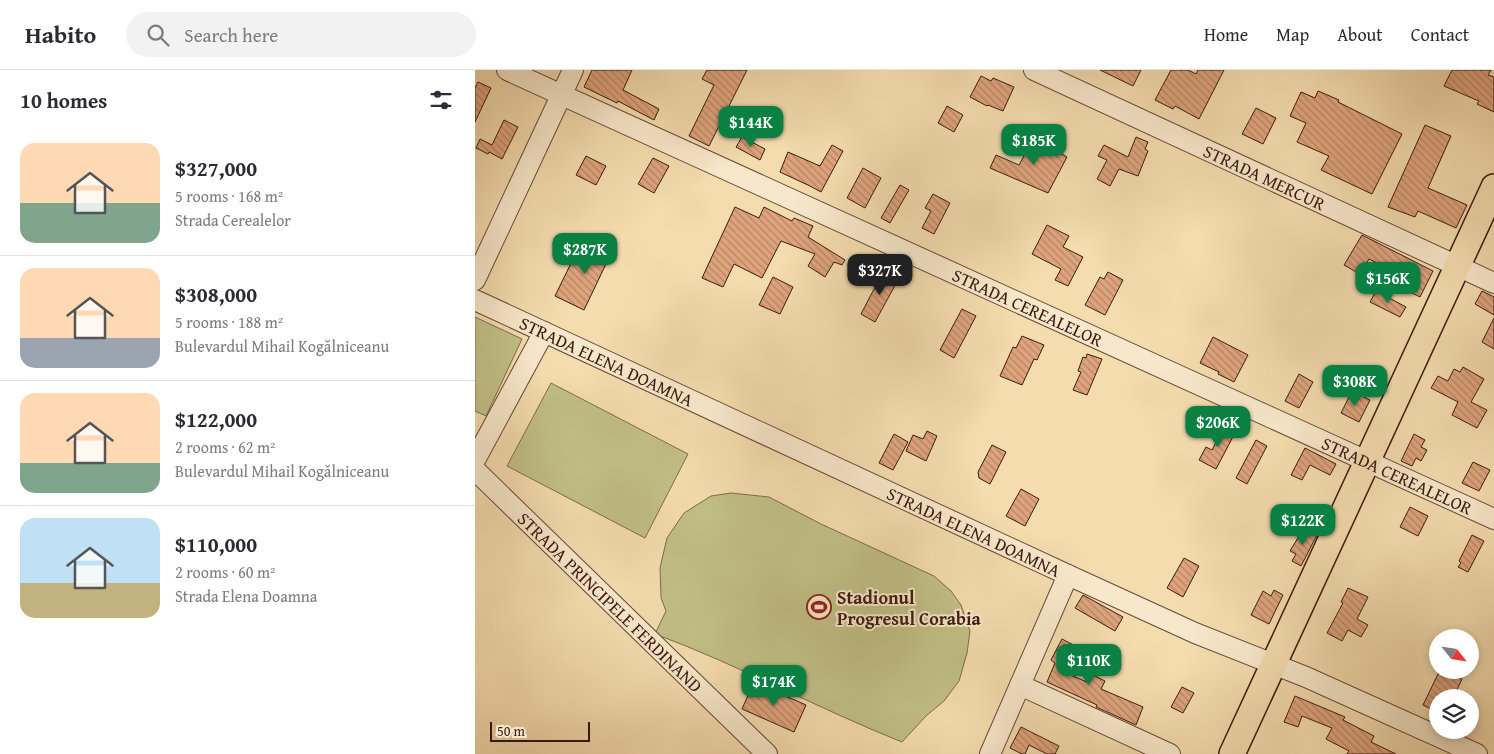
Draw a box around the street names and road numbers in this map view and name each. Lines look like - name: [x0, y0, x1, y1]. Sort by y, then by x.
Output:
- street label: STRADA MERCUR: [1199, 137, 1331, 217]
- street label: STRADA CEREALELOR: [948, 261, 1108, 353]
- street label: STRADA ELENA DOAMNA: [515, 309, 698, 413]
- street label: STRADA CEREALELOR: [1318, 429, 1477, 521]
- street label: STRADA ELENA DOAMNA: [883, 479, 1065, 583]
- street label: STRADA PRINCIPELE FERDINAND: [512, 505, 709, 698]

